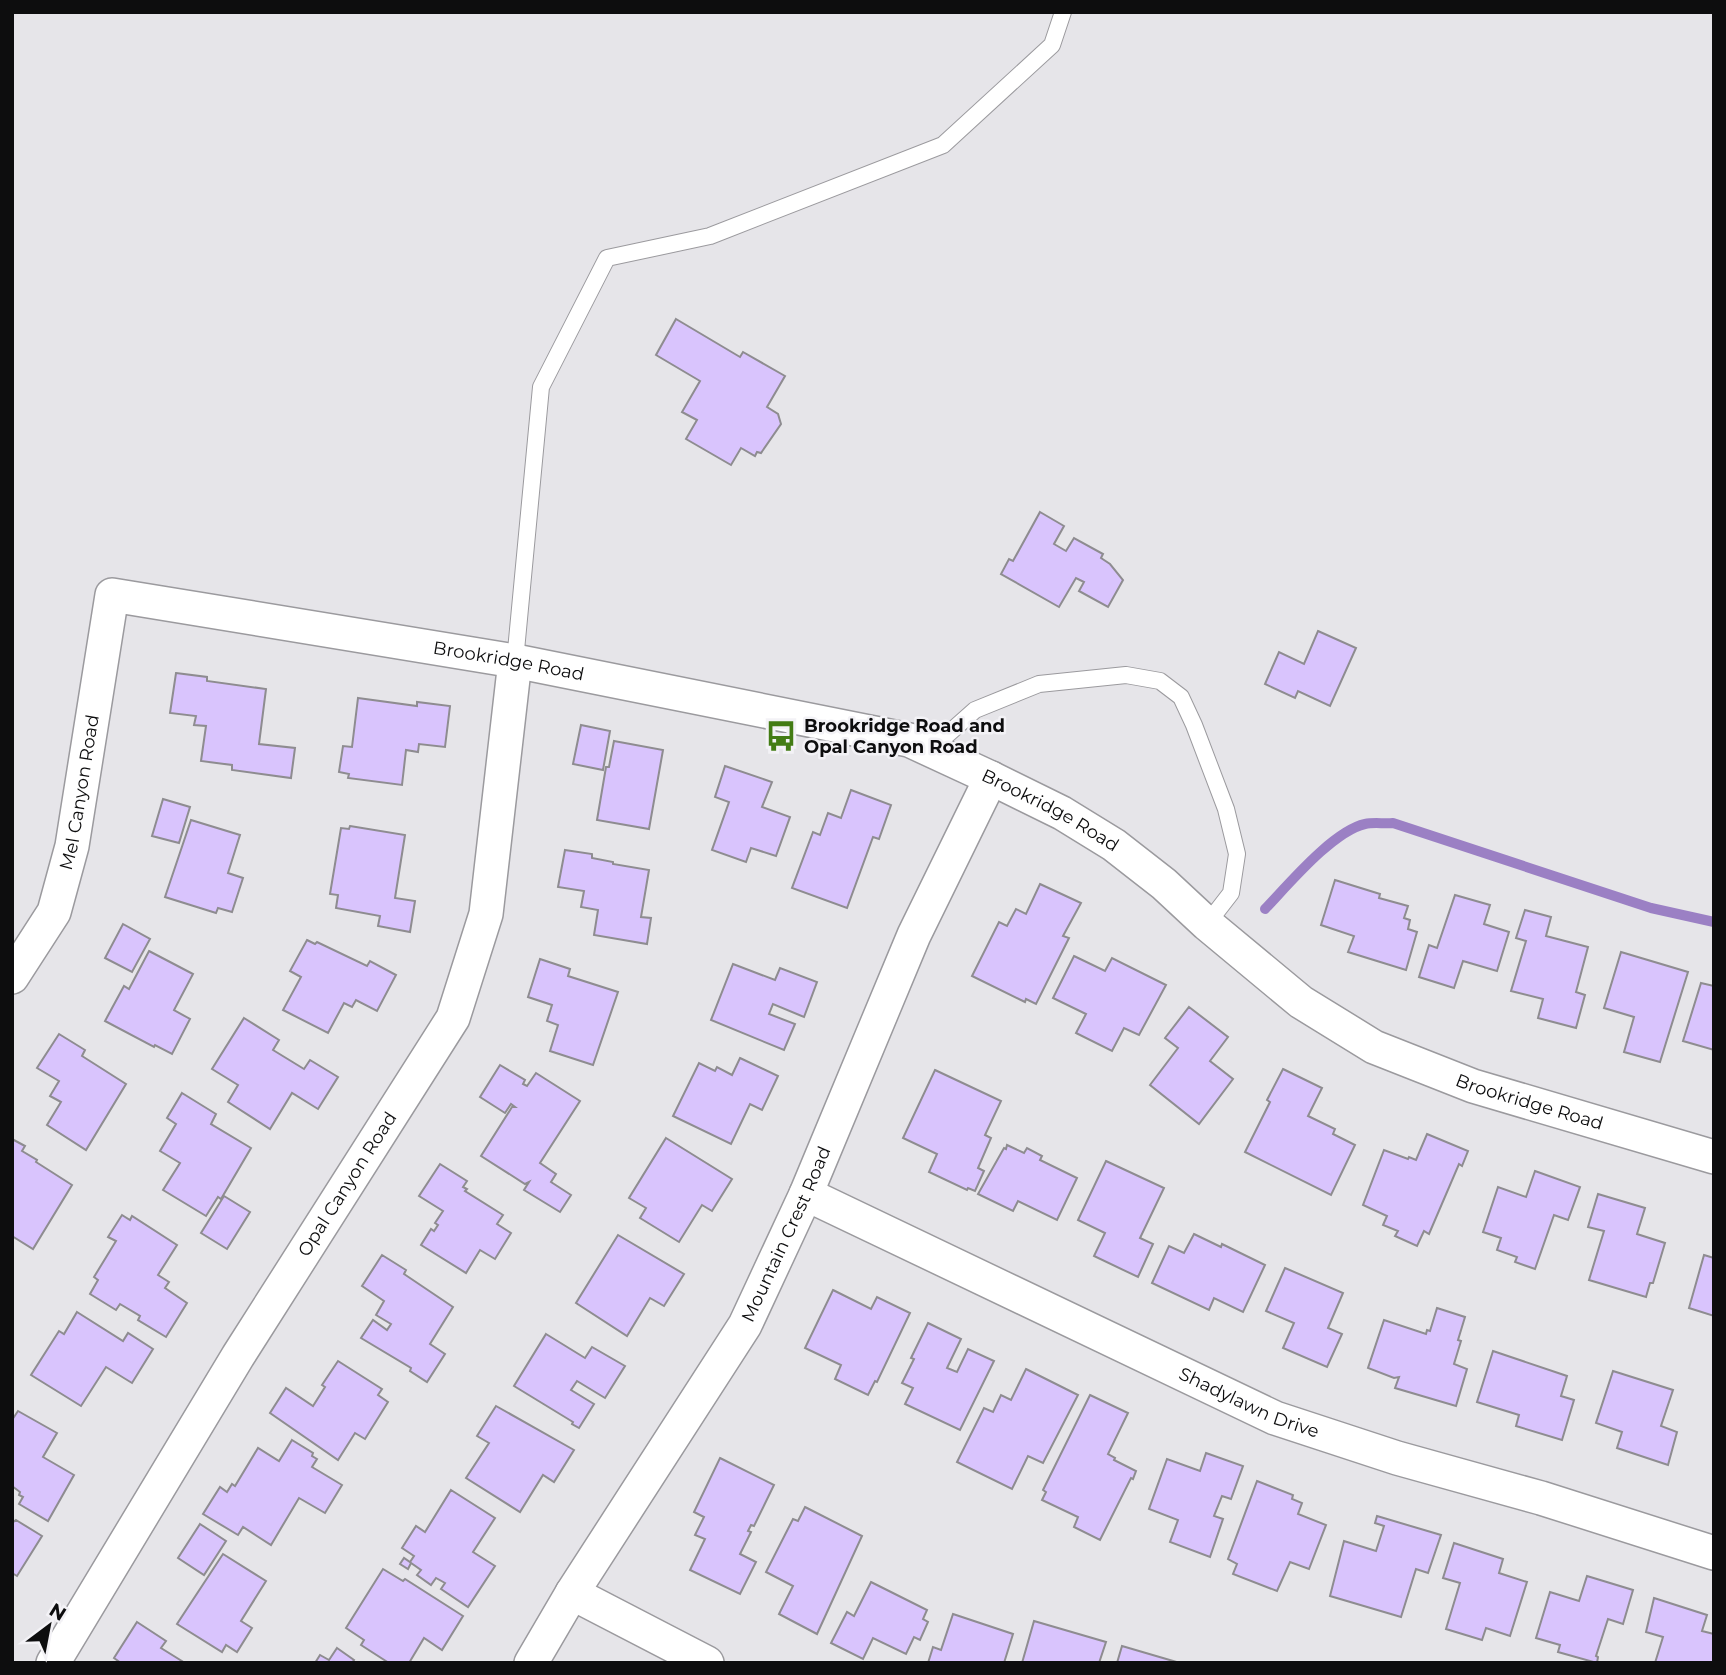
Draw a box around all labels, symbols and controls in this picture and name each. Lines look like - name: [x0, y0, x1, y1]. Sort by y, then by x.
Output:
- street label: Brookridge Road: [431, 637, 586, 686]
- street label: Mel Canyon Road: [55, 713, 104, 873]
- place label: Brookridge Road and Opal Canyon Road: [804, 715, 1005, 758]
- bus stop icon: Brookridge Road and Opal Canyon Road: [764, 719, 798, 753]
- street label: Brookridge Road: [978, 764, 1123, 856]
- street label: Brookridge Road: [1452, 1069, 1606, 1135]
- street label: Opal Canyon Road: [293, 1108, 401, 1261]
- street label: Mountain Crest Road: [737, 1143, 836, 1326]
- street label: Shadylawn Drive: [1175, 1363, 1322, 1443]
- north arrow: [14, 1591, 84, 1661]
- text: N: [45, 1598, 70, 1626]

